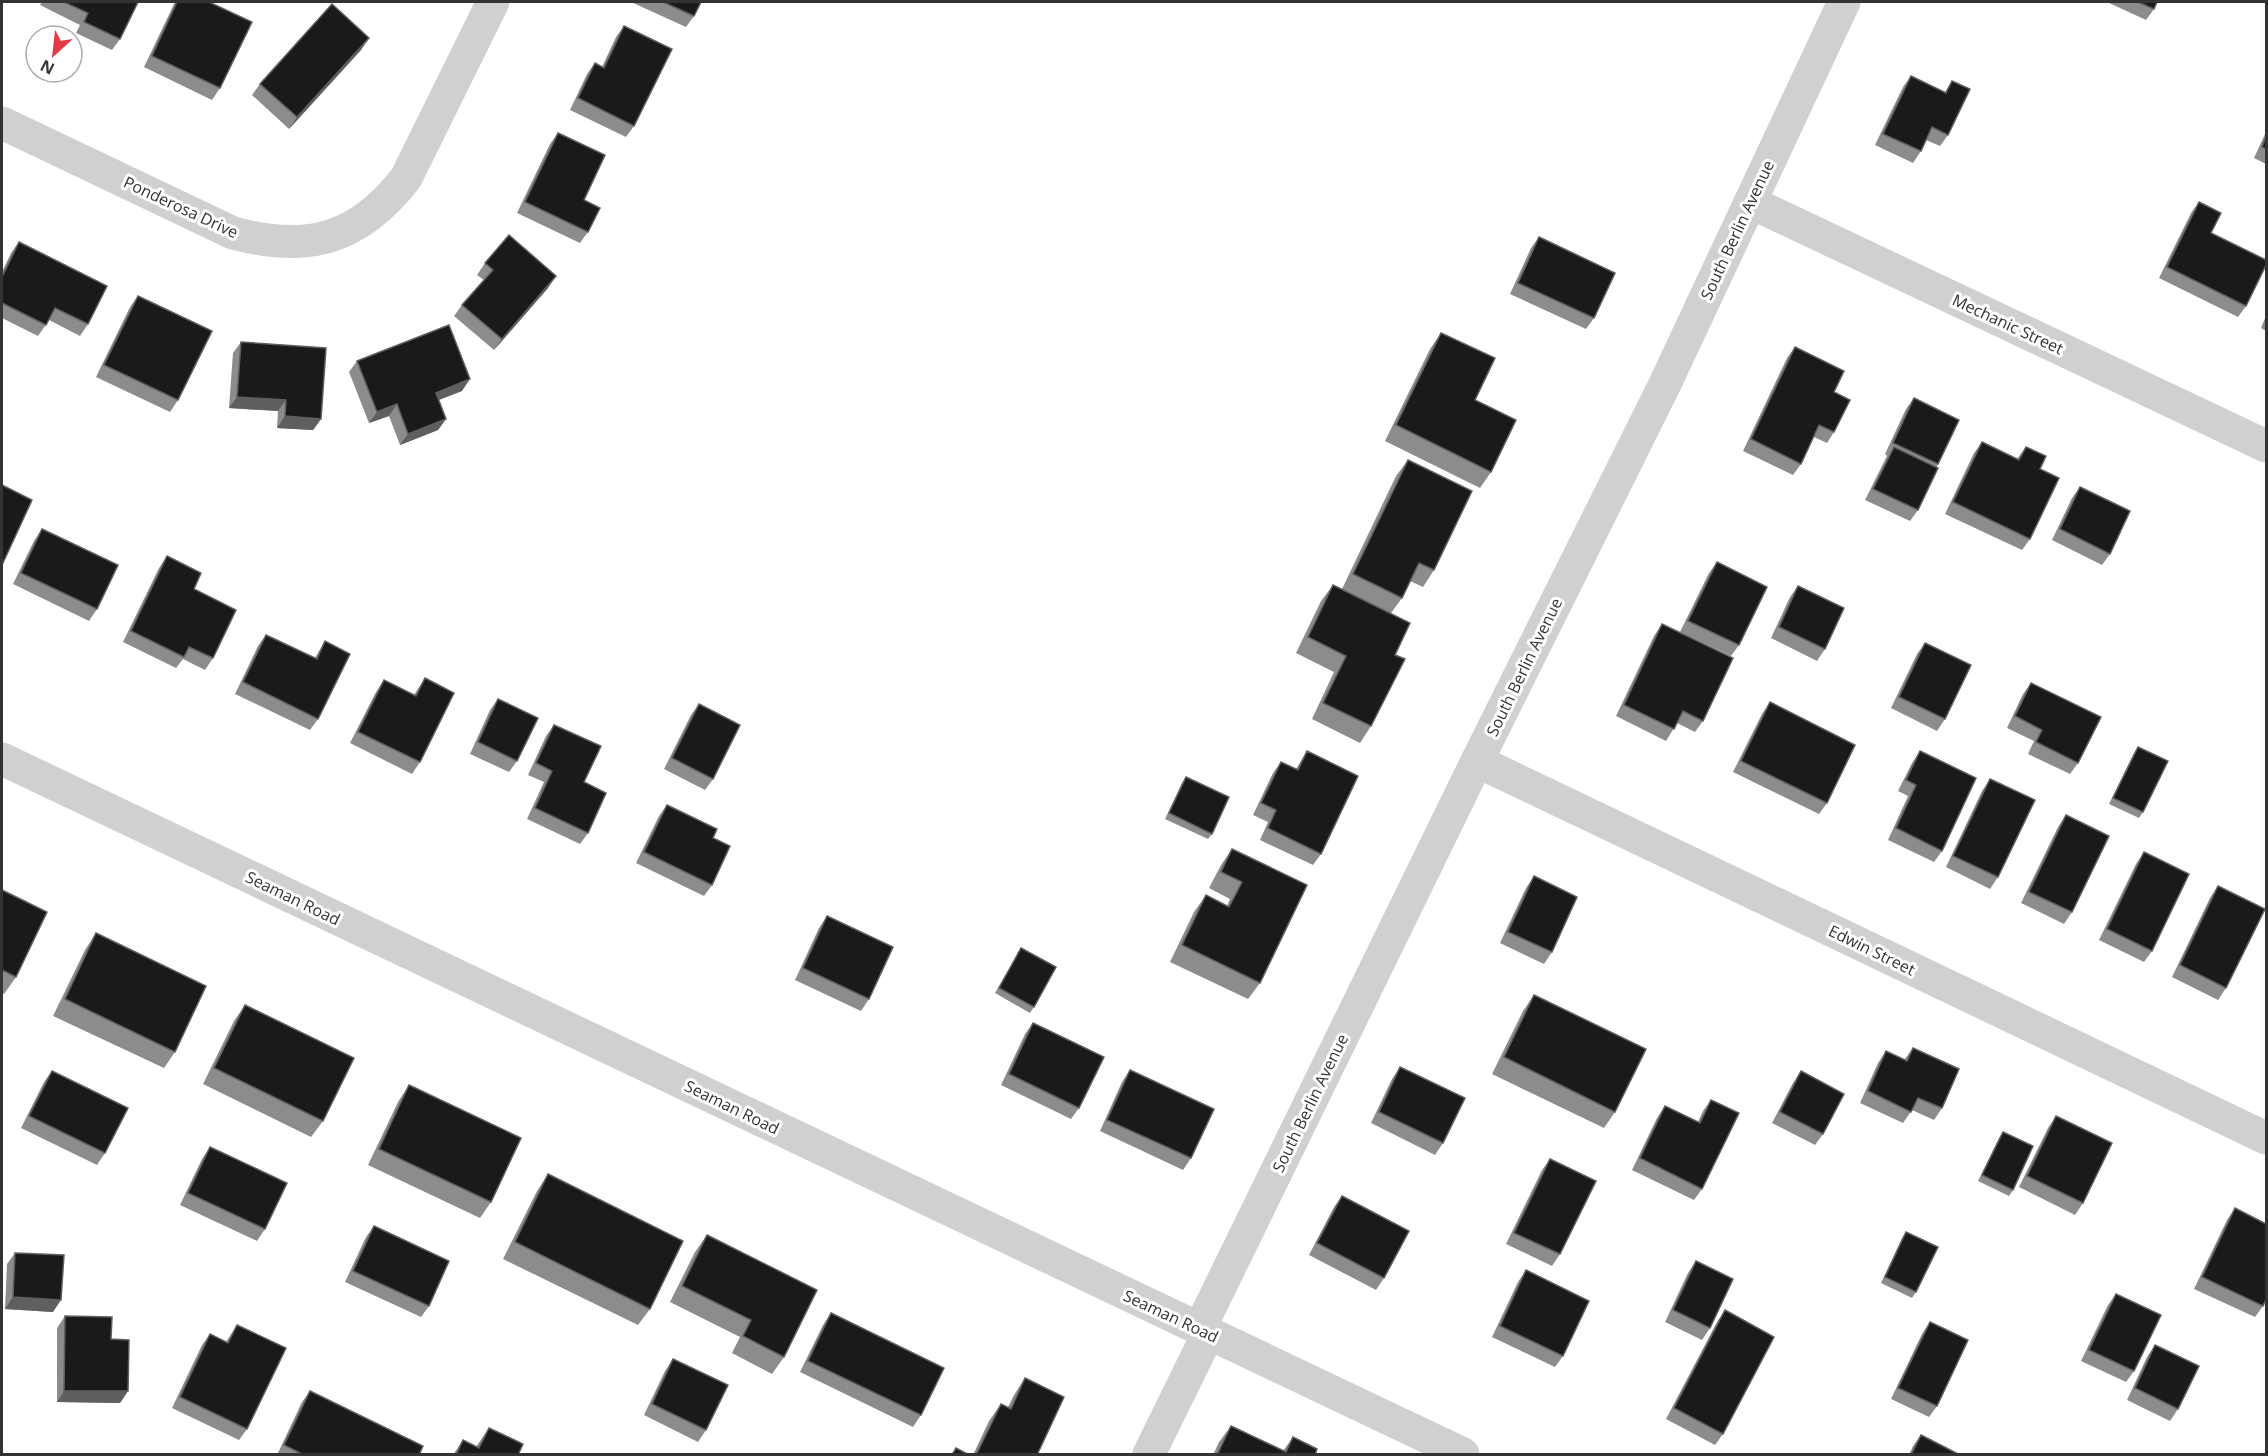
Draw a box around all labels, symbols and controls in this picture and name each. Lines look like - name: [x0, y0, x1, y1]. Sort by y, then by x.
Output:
- north arrow: [24, 24, 84, 84]
- text: N: [36, 55, 58, 80]
- street label: South Berlin Avenue: [1695, 157, 1779, 303]
- street label: Ponderosa Drive: [120, 171, 242, 243]
- street label: Mechanic Street: [1949, 289, 2067, 359]
- street label: South Berlin Avenue: [1481, 594, 1567, 740]
- street label: Seaman Road: [242, 866, 344, 930]
- street label: Edwin Street: [1825, 920, 1919, 981]
- street label: South Berlin Avenue: [1267, 1030, 1353, 1176]
- street label: Seaman Road: [681, 1075, 783, 1139]
- street label: Seaman Road: [1120, 1284, 1222, 1348]

